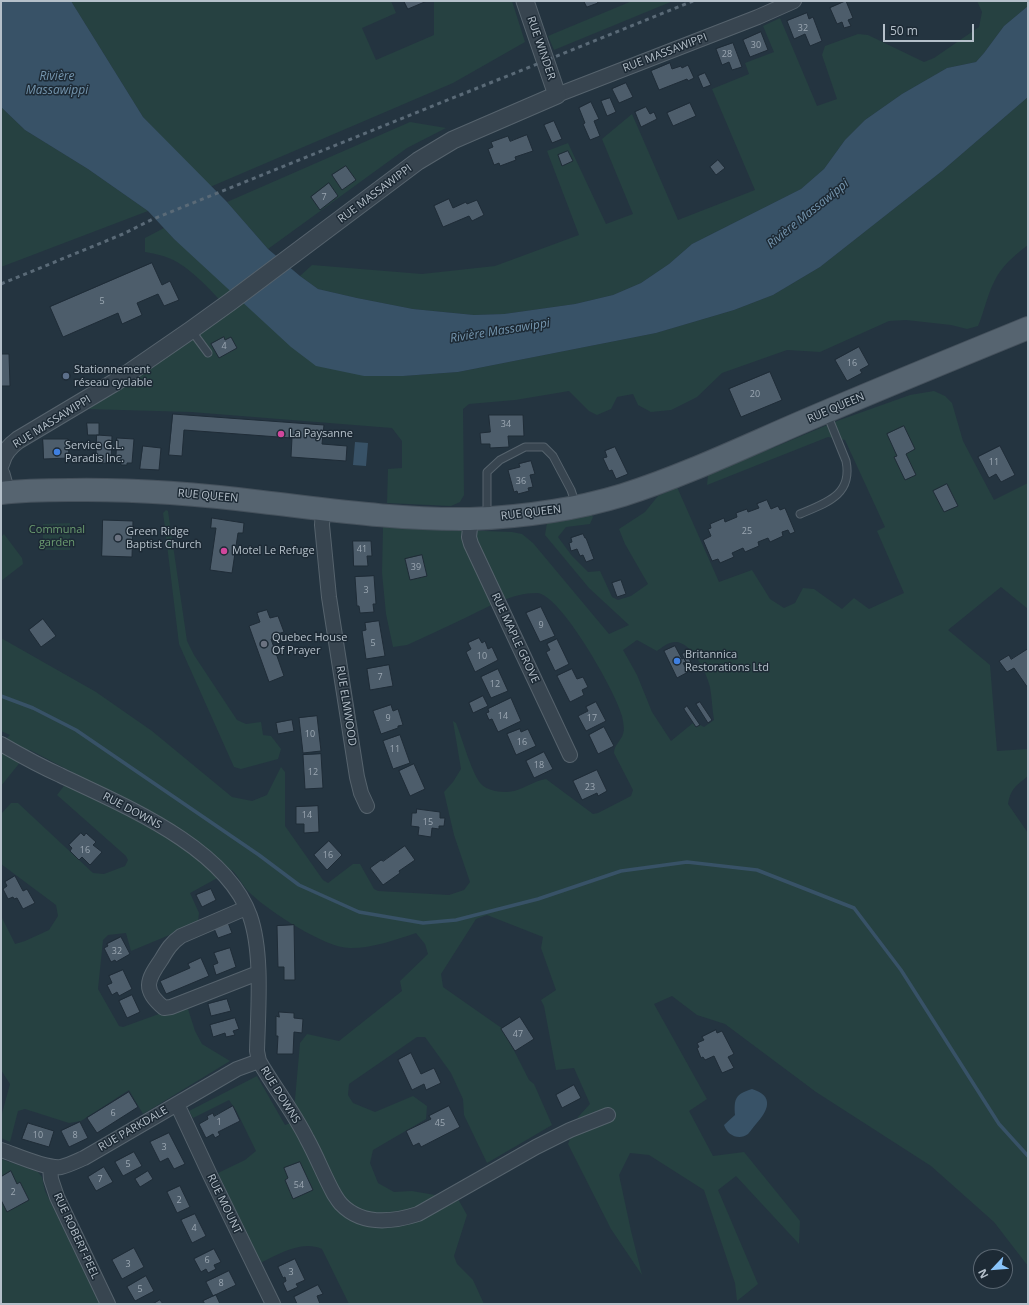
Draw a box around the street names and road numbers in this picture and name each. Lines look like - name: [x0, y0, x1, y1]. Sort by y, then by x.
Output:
- street label: RUE WINDER: [524, 15, 558, 81]
- street label: RUE MASSAWIPPI: [621, 31, 709, 75]
- street label: RUE MASSAWIPPI: [335, 162, 415, 226]
- street label: RUE QUEEN: [805, 390, 867, 426]
- street label: RUE MASSAWIPPI: [11, 393, 93, 451]
- street label: RUE QUEEN: [177, 487, 239, 505]
- street label: RUE QUEEN: [500, 503, 562, 523]
- street label: RUE MAPLE GROVE: [488, 591, 542, 685]
- street label: RUE ELMWOOD: [333, 665, 359, 747]
- street label: RUE DOWNS: [100, 790, 164, 832]
- street label: RUE DOWNS: [257, 1064, 303, 1126]
- street label: RUE PARKDALE: [96, 1104, 170, 1154]
- street label: RUE MOUNT: [204, 1172, 244, 1236]
- street label: RUE ROBERT-PEEL: [50, 1191, 102, 1281]

